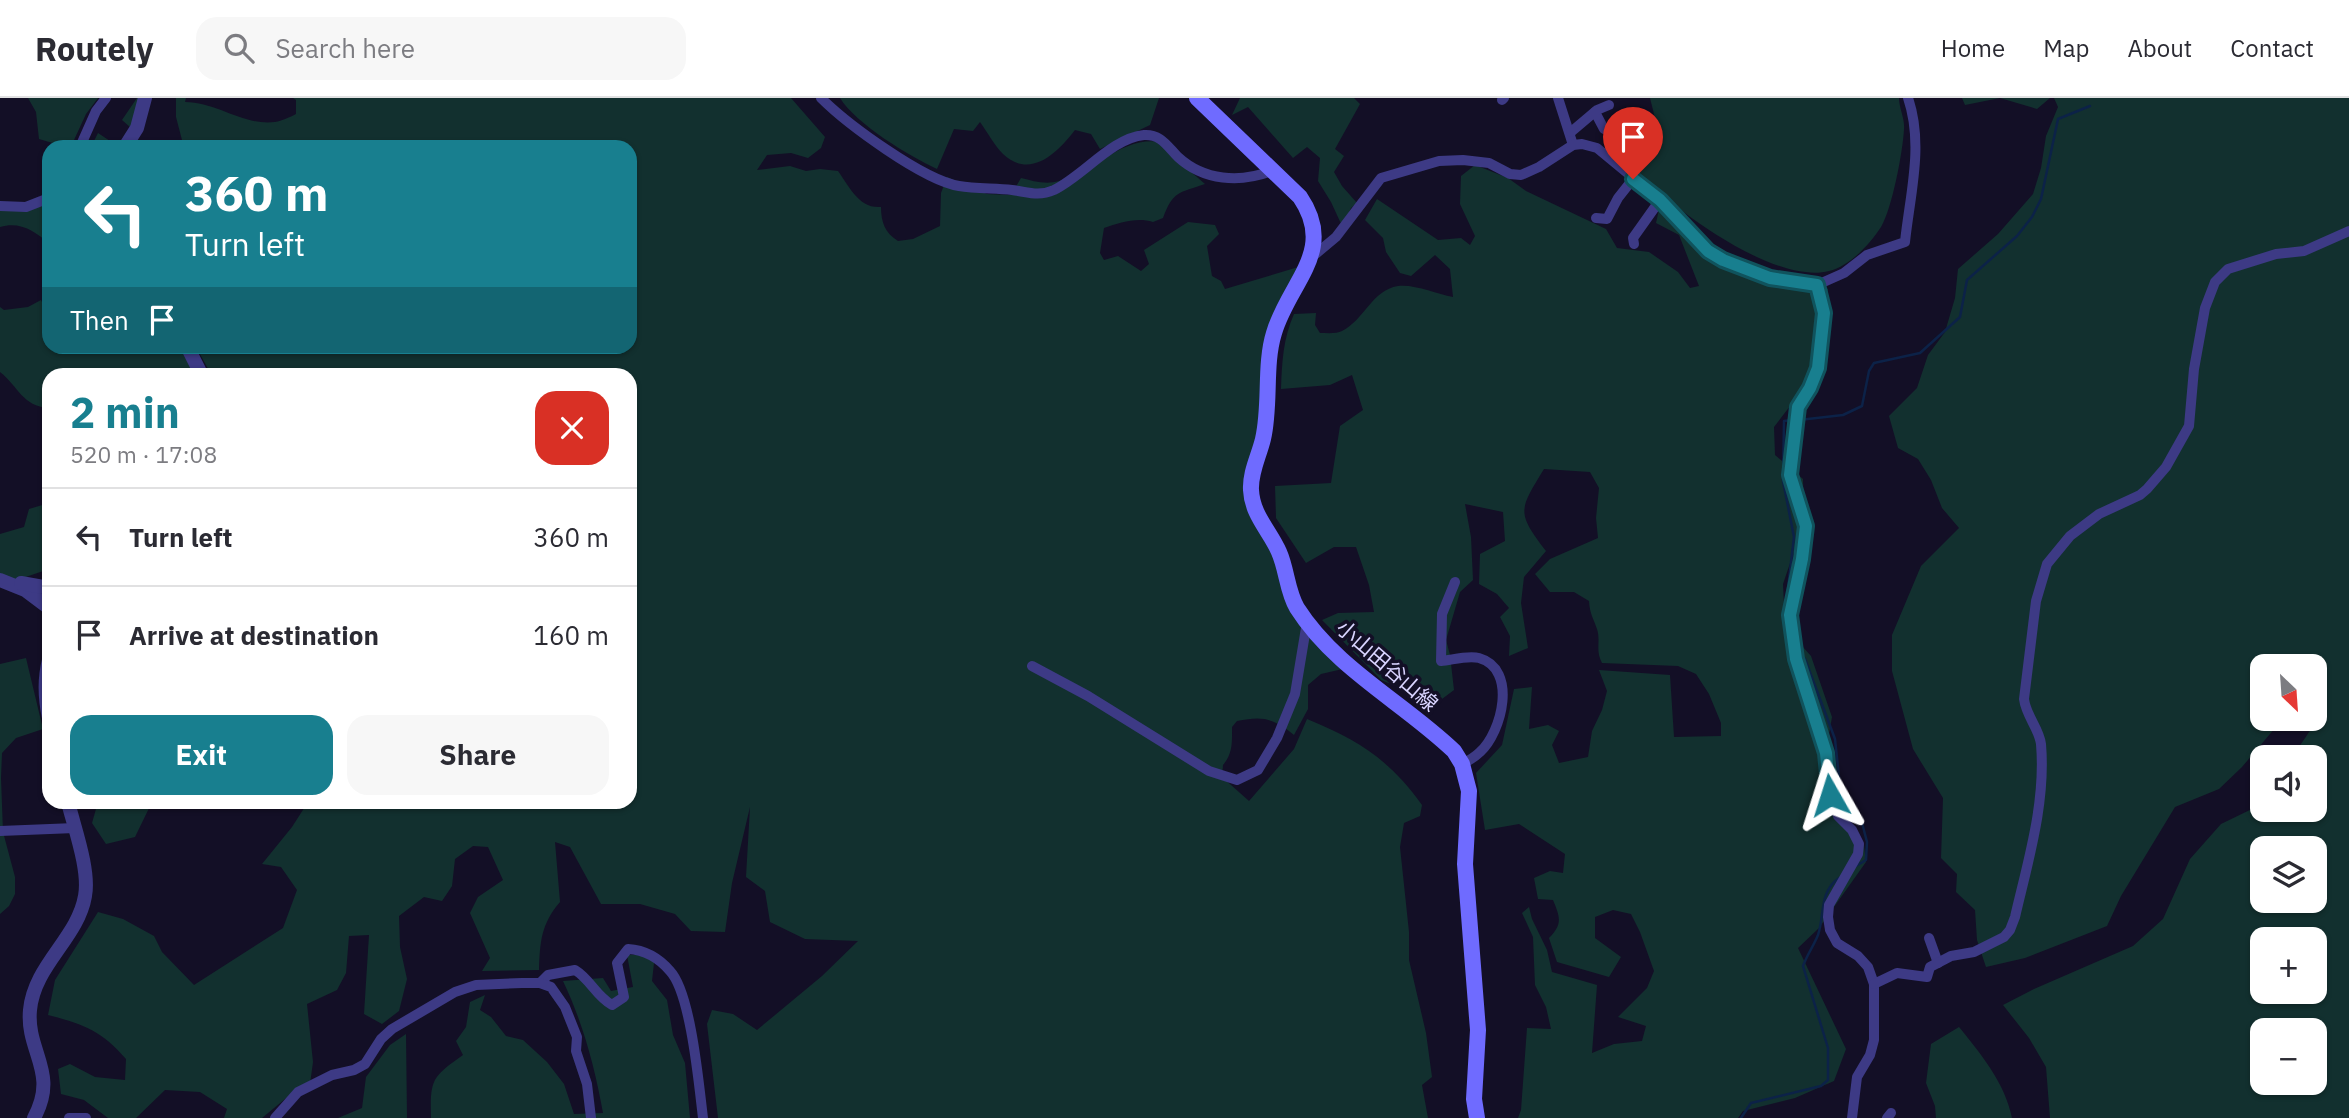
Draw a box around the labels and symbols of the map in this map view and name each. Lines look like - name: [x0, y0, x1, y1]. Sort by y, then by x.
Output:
- pin: [1603, 107, 1663, 179]
- street label: 小山田谷山線: [1331, 613, 1444, 717]
- north arrow: [2250, 654, 2328, 732]
- position arrow: [1793, 758, 1867, 832]

